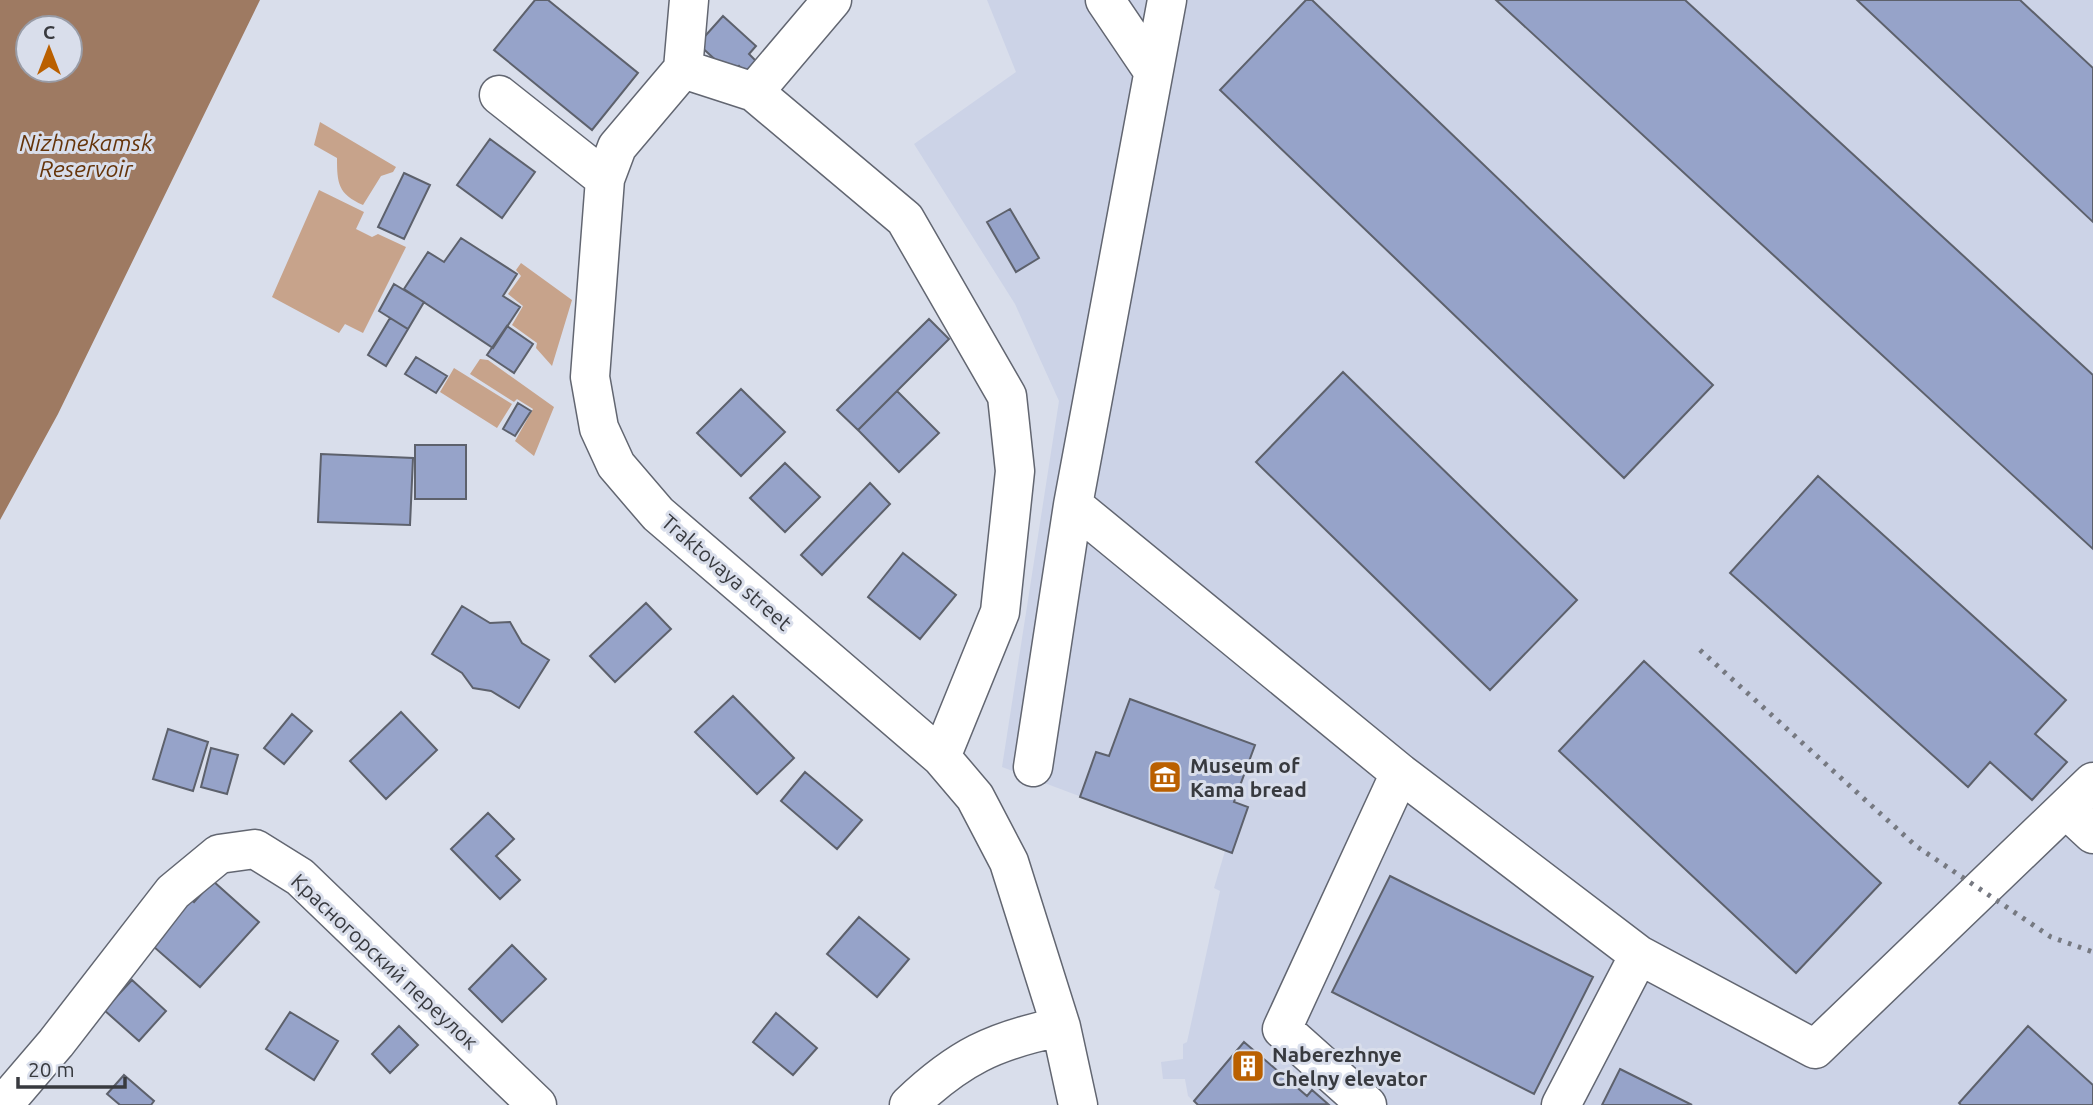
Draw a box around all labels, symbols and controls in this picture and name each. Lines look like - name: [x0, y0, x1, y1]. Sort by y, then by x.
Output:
- north arrow: [14, 14, 84, 84]
- text: С: [43, 21, 55, 43]
- water label: Nizhnekamsk Reservoir: [19, 130, 153, 181]
- street label: Traktovaya street: [657, 509, 797, 635]
- place label: Museum of Kama bread: [1190, 753, 1307, 801]
- museum icon: Museum of Kama bread: [1146, 758, 1184, 796]
- street label: Красногорский переулок: [287, 868, 483, 1054]
- place label: Naberezhnye Chelny elevator: [1272, 1042, 1428, 1090]
- scale bar: [18, 1046, 124, 1090]
- building icon: Naberezhnye Chelny elevator: [1229, 1047, 1267, 1085]
- text: 20 m: [28, 1057, 75, 1081]

